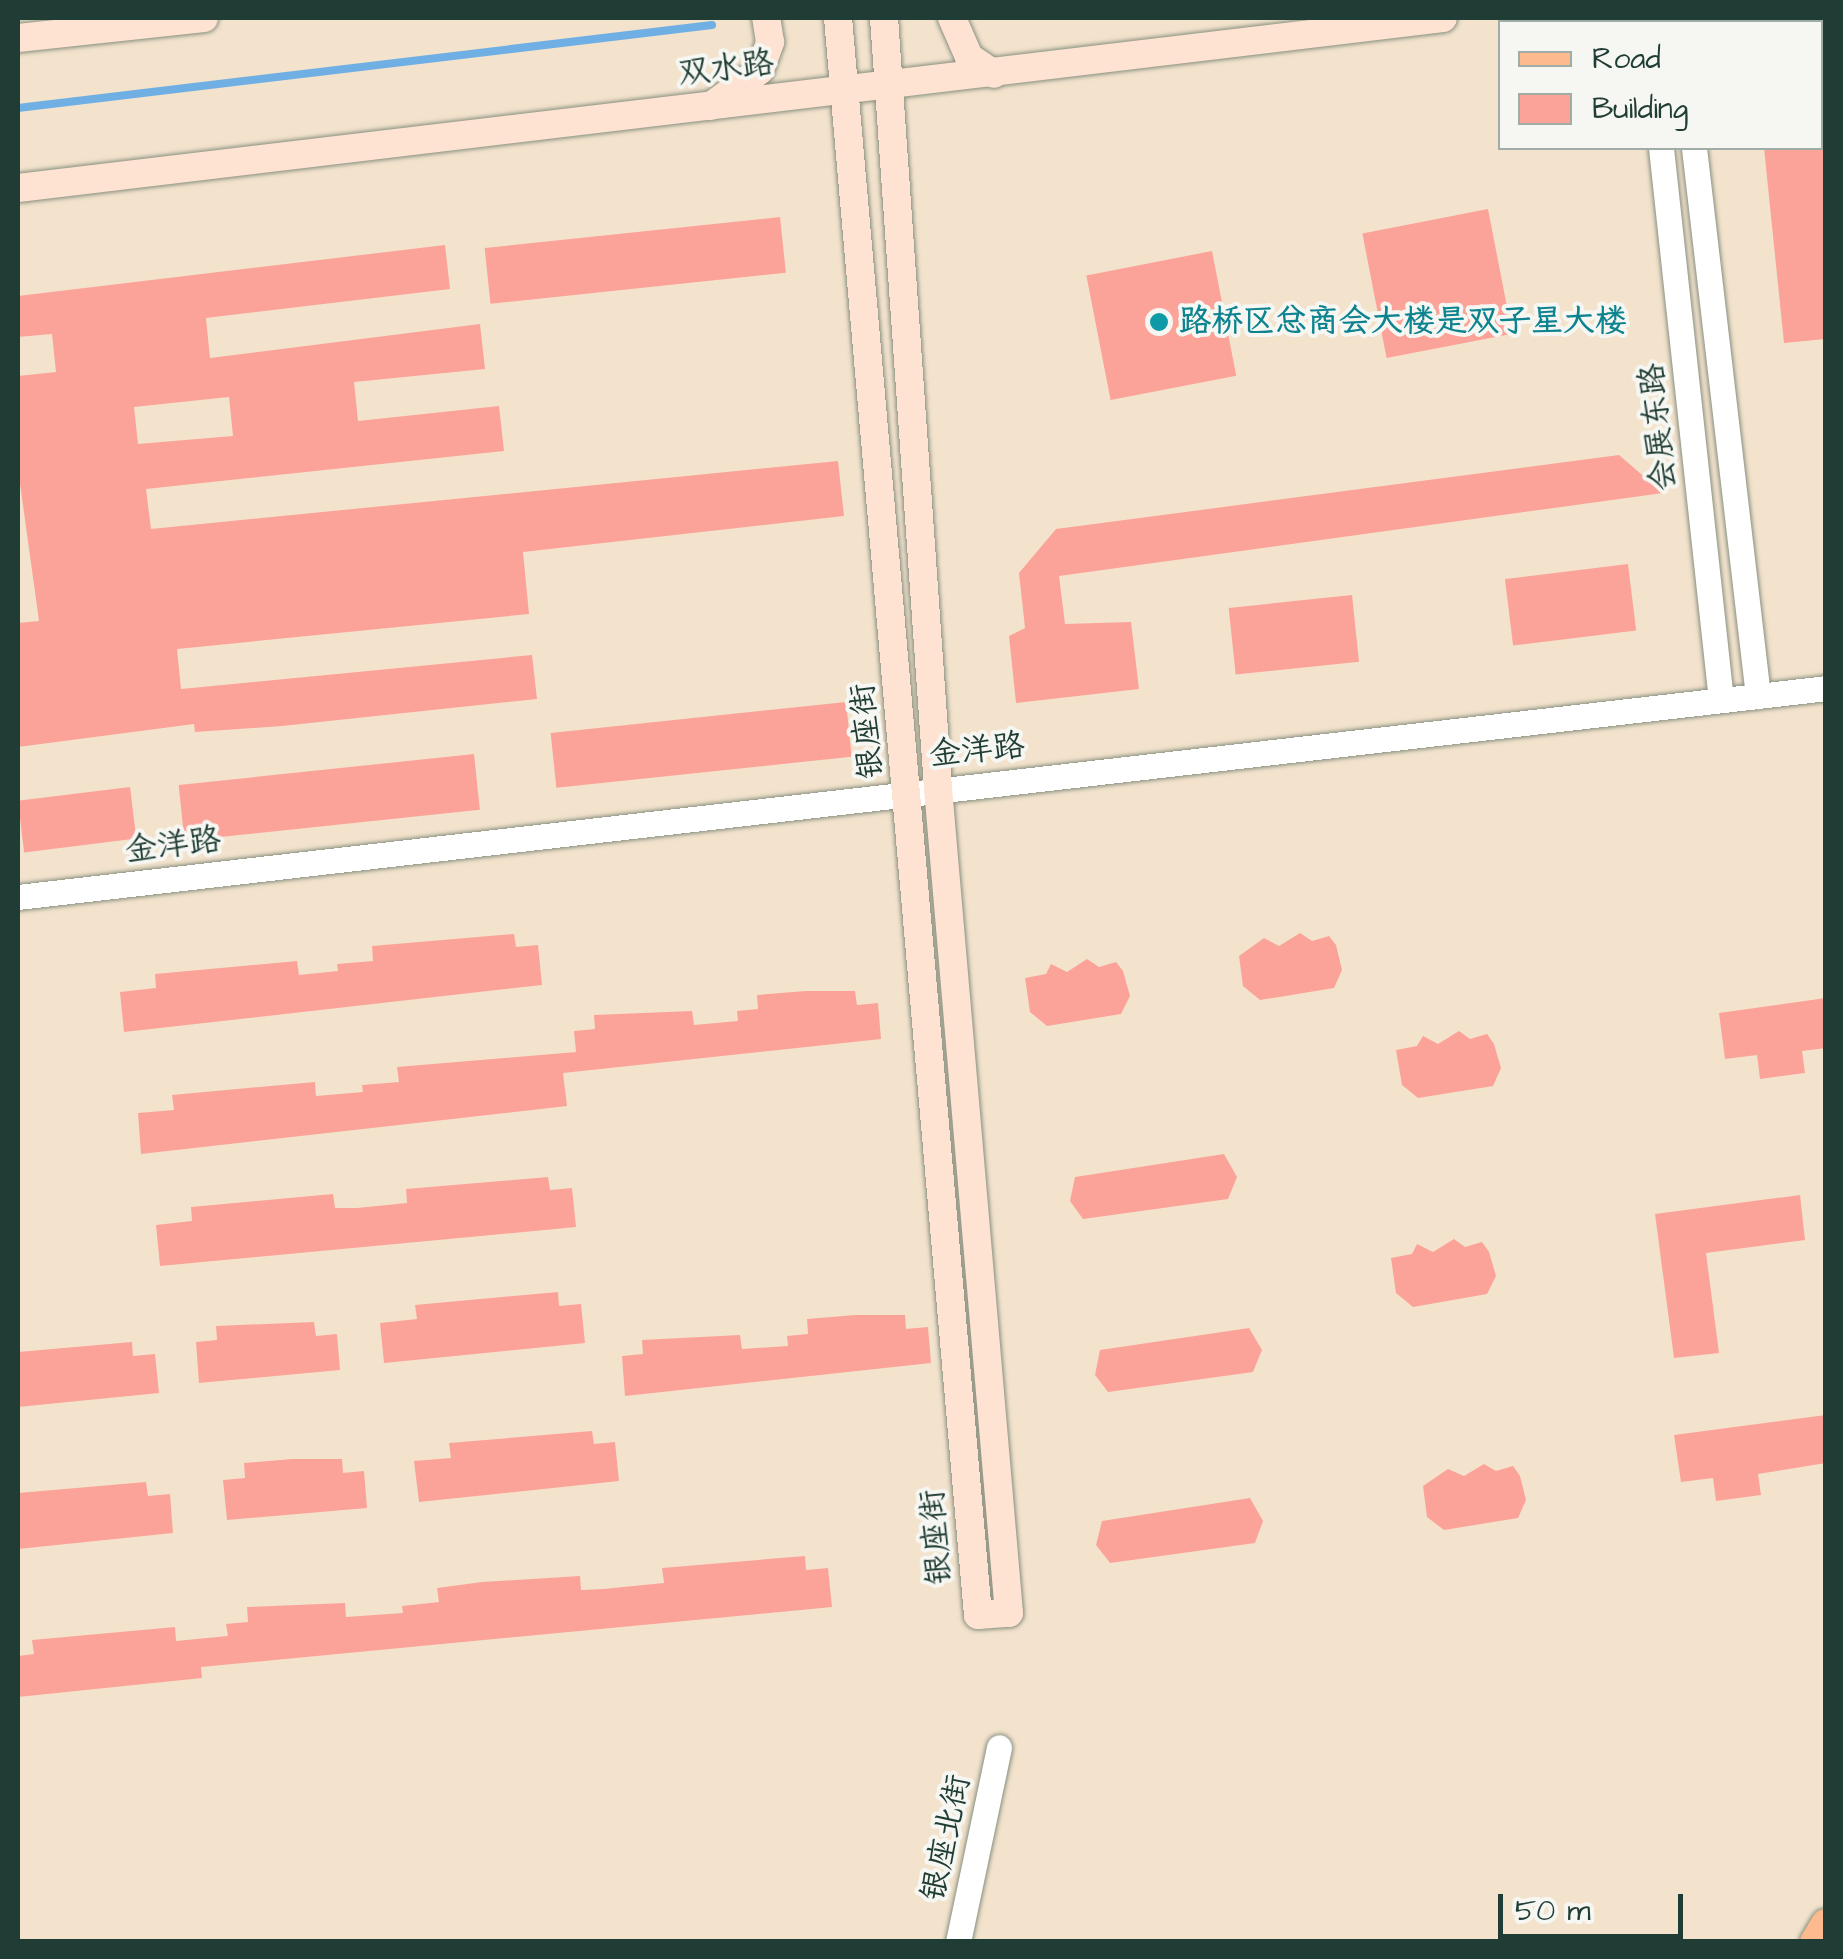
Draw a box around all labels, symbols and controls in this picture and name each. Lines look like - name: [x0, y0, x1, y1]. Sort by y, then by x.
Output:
- legend: [1498, 20, 1823, 150]
- text: Road: [1592, 38, 1661, 80]
- street label: 双水路: [676, 44, 776, 94]
- text: Building: [1592, 88, 1688, 130]
- place label: 路桥区总商会大楼是双子星大楼: [1179, 303, 1627, 341]
- marker: 路桥区总商会大楼是双子星大楼: [1148, 311, 1170, 333]
- street label: 会展东路: [1633, 361, 1685, 493]
- street label: 银座街: [844, 681, 892, 781]
- street label: 金洋路: [927, 727, 1027, 775]
- street label: 金洋路: [123, 821, 223, 871]
- street label: 银座街: [914, 1488, 960, 1586]
- street label: 银座北街: [915, 1771, 979, 1905]
- scale bar: [1503, 1874, 1688, 1936]
- text: 50 m: [1515, 1890, 1591, 1932]

